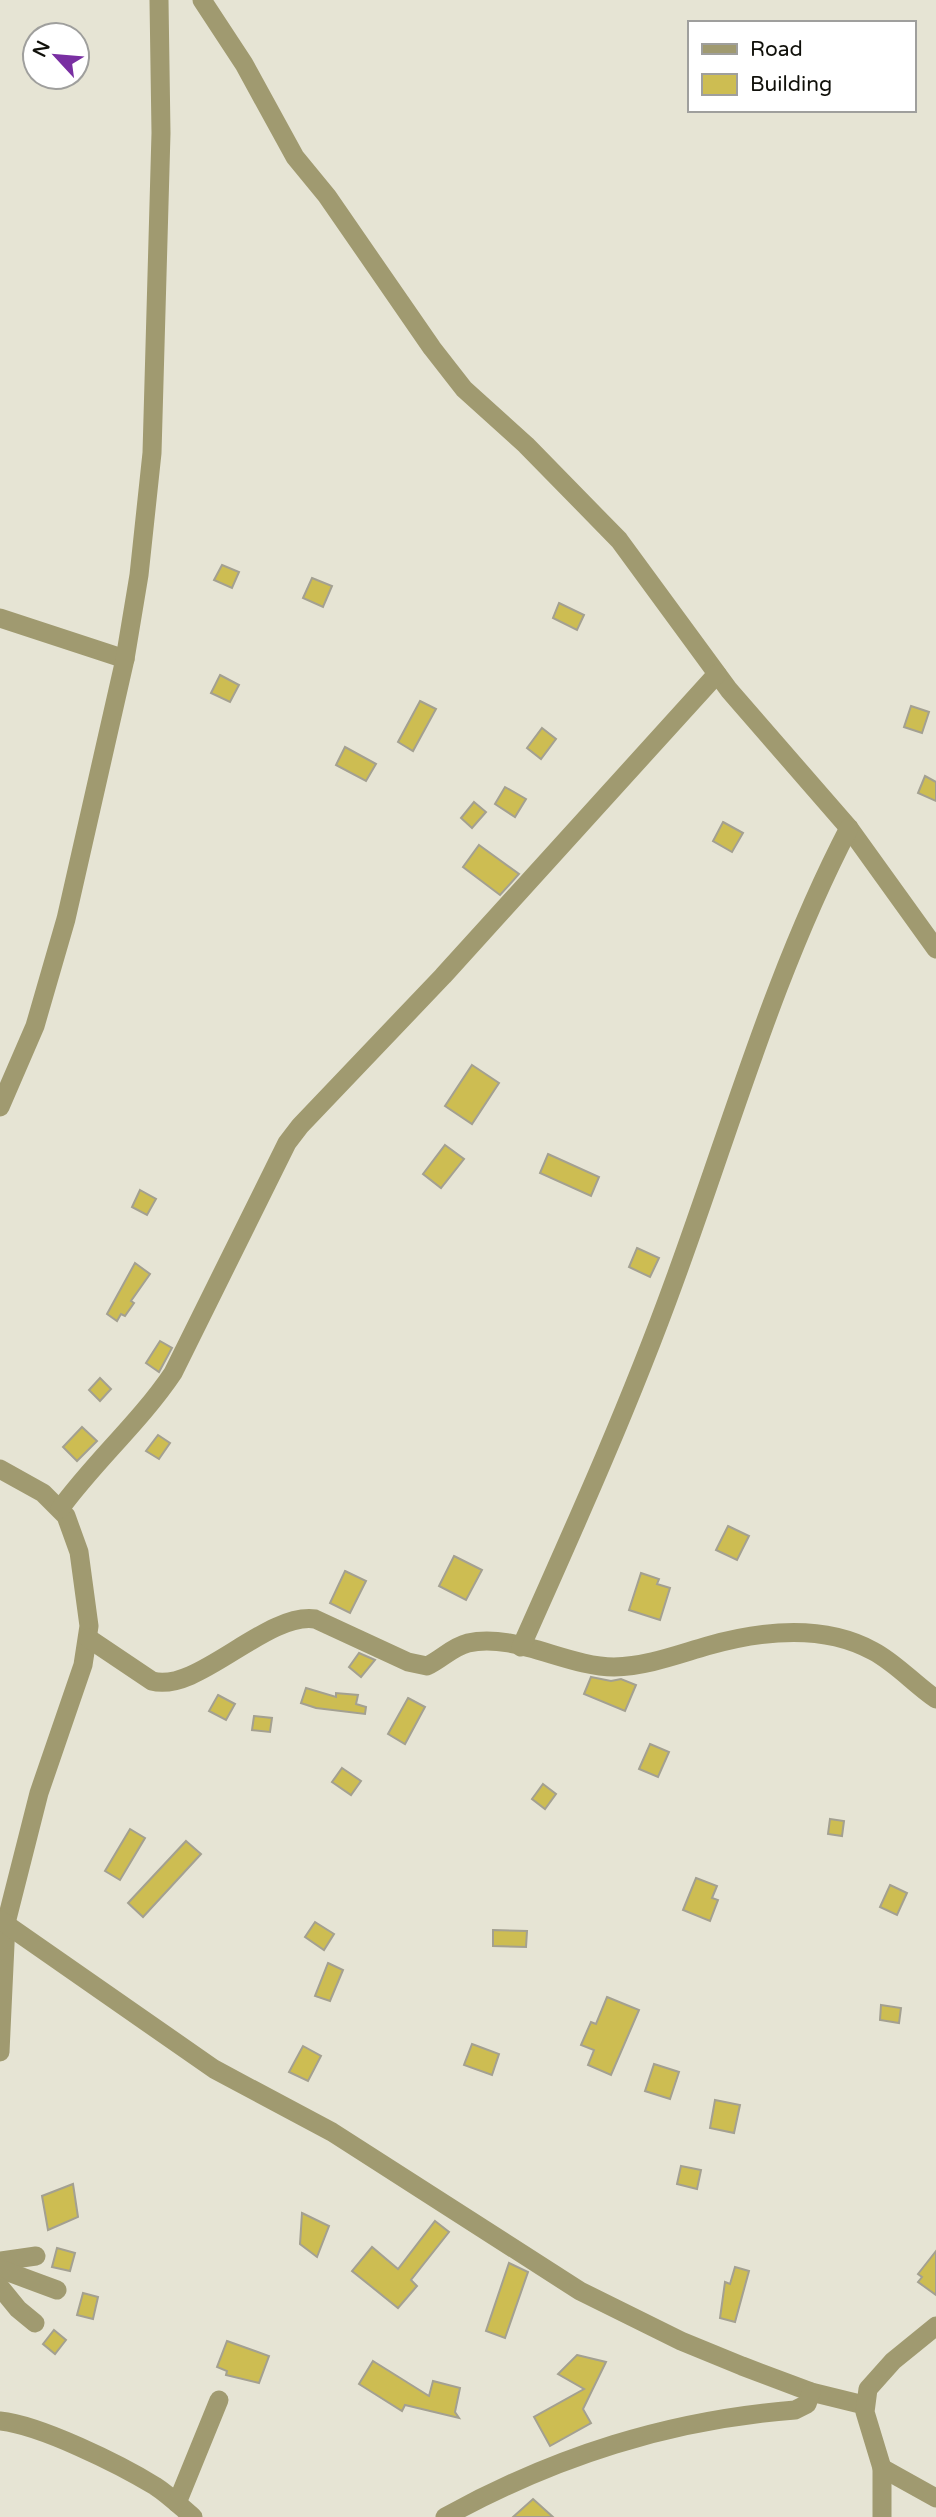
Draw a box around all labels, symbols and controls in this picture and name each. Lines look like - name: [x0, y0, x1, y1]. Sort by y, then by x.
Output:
- north arrow: [21, 21, 91, 91]
- legend: [688, 21, 915, 112]
- text: N: [28, 37, 55, 61]
- text: Road: [750, 37, 803, 62]
- text: Building: [750, 72, 832, 97]

